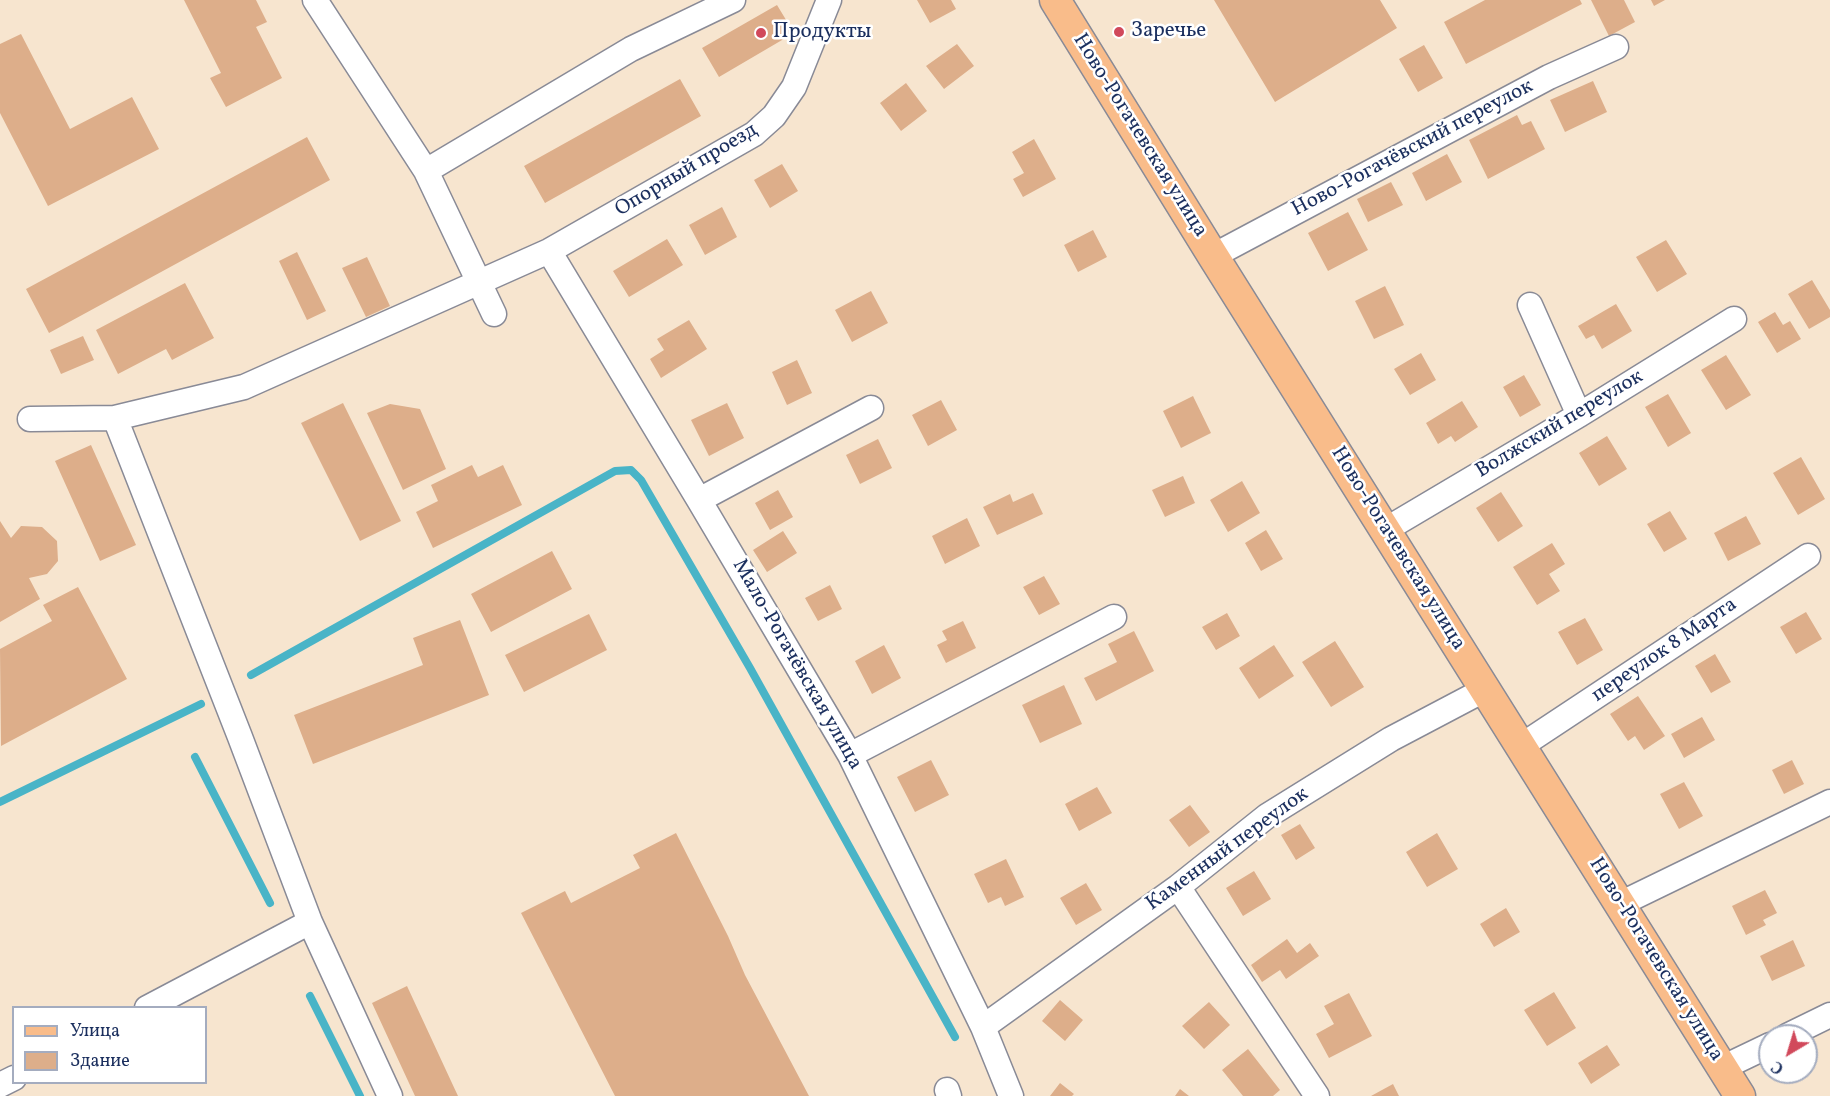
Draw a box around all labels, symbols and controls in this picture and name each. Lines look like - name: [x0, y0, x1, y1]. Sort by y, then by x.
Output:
- place label: Заречье: [1131, 19, 1206, 45]
- place label: Продукты: [773, 20, 871, 46]
- marker: Заречье: [1112, 25, 1126, 39]
- marker: Продукты: [754, 26, 768, 40]
- street label: Ново-Рогачевская улица: [1066, 30, 1212, 242]
- street label: Ново-Рогачёвский переулок: [1288, 75, 1538, 223]
- street label: Опорный проезд: [611, 119, 763, 223]
- street label: Волжский переулок: [1472, 365, 1648, 485]
- street label: Ново-Рогачевская улица: [1324, 443, 1470, 655]
- street label: Мало-Рогачёвская улица: [725, 555, 867, 775]
- street label: переулок 8 Марта: [1588, 593, 1742, 709]
- street label: Каменный переулок: [1142, 783, 1314, 917]
- street label: Ново-Рогачевская улица: [1582, 854, 1728, 1066]
- legend: [12, 1006, 207, 1084]
- text: Улица: [70, 1019, 120, 1044]
- north arrow: [1758, 1024, 1818, 1084]
- text: Здание: [70, 1049, 130, 1074]
- text: С: [1767, 1055, 1789, 1078]

